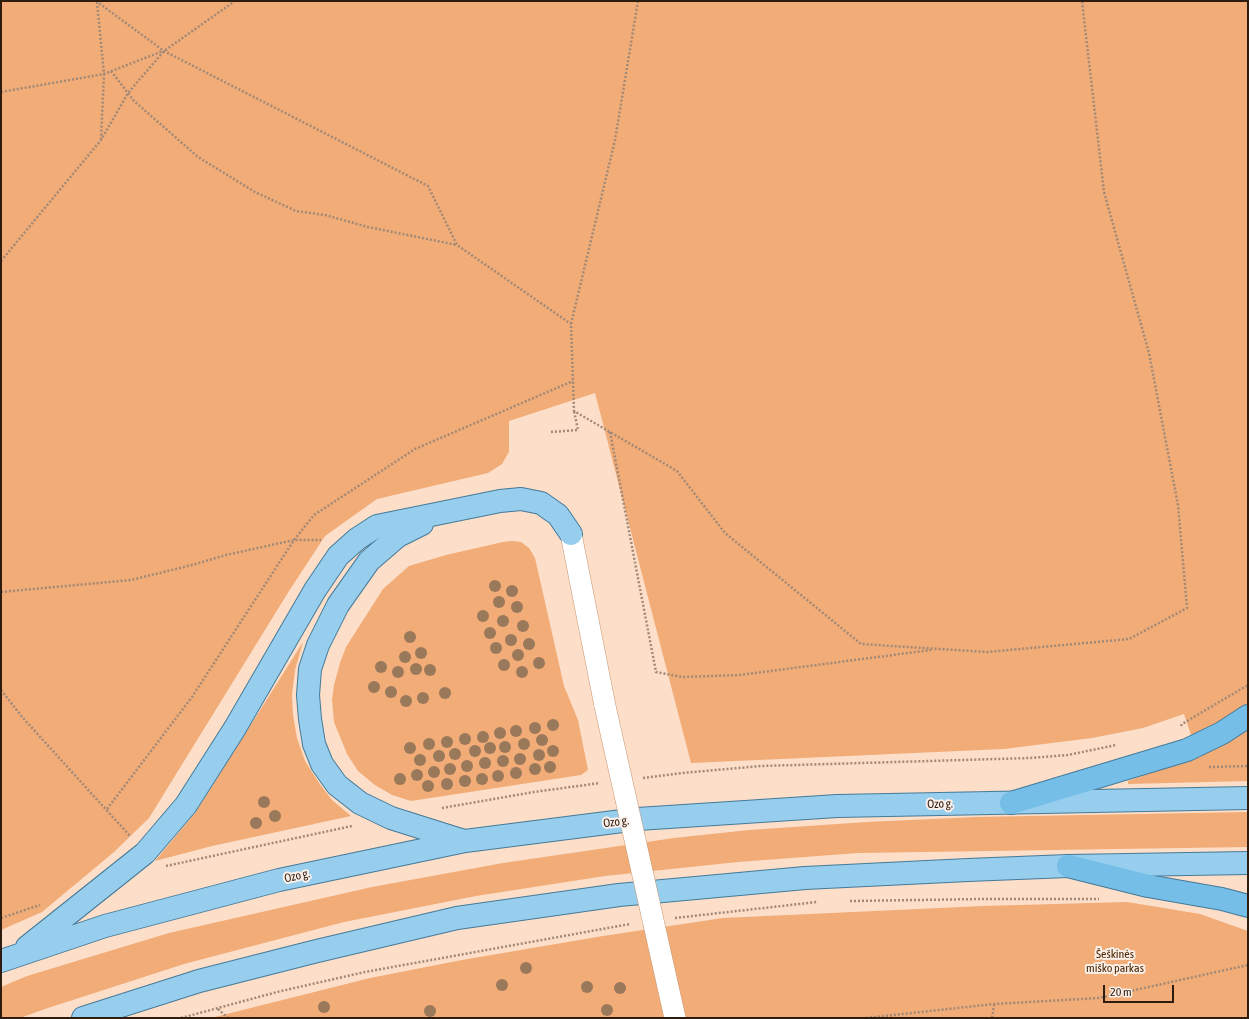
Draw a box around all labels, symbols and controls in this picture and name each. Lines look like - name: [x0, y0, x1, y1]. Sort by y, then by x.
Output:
- street label: Ozo g.: [927, 797, 953, 811]
- street label: Ozo g.: [602, 813, 630, 831]
- street label: Ozo g.: [283, 866, 311, 886]
- park label: Šeškinės miško parkas: [1086, 947, 1144, 975]
- scale bar: [1105, 977, 1176, 1003]
- text: 20 m: [1110, 985, 1132, 999]

